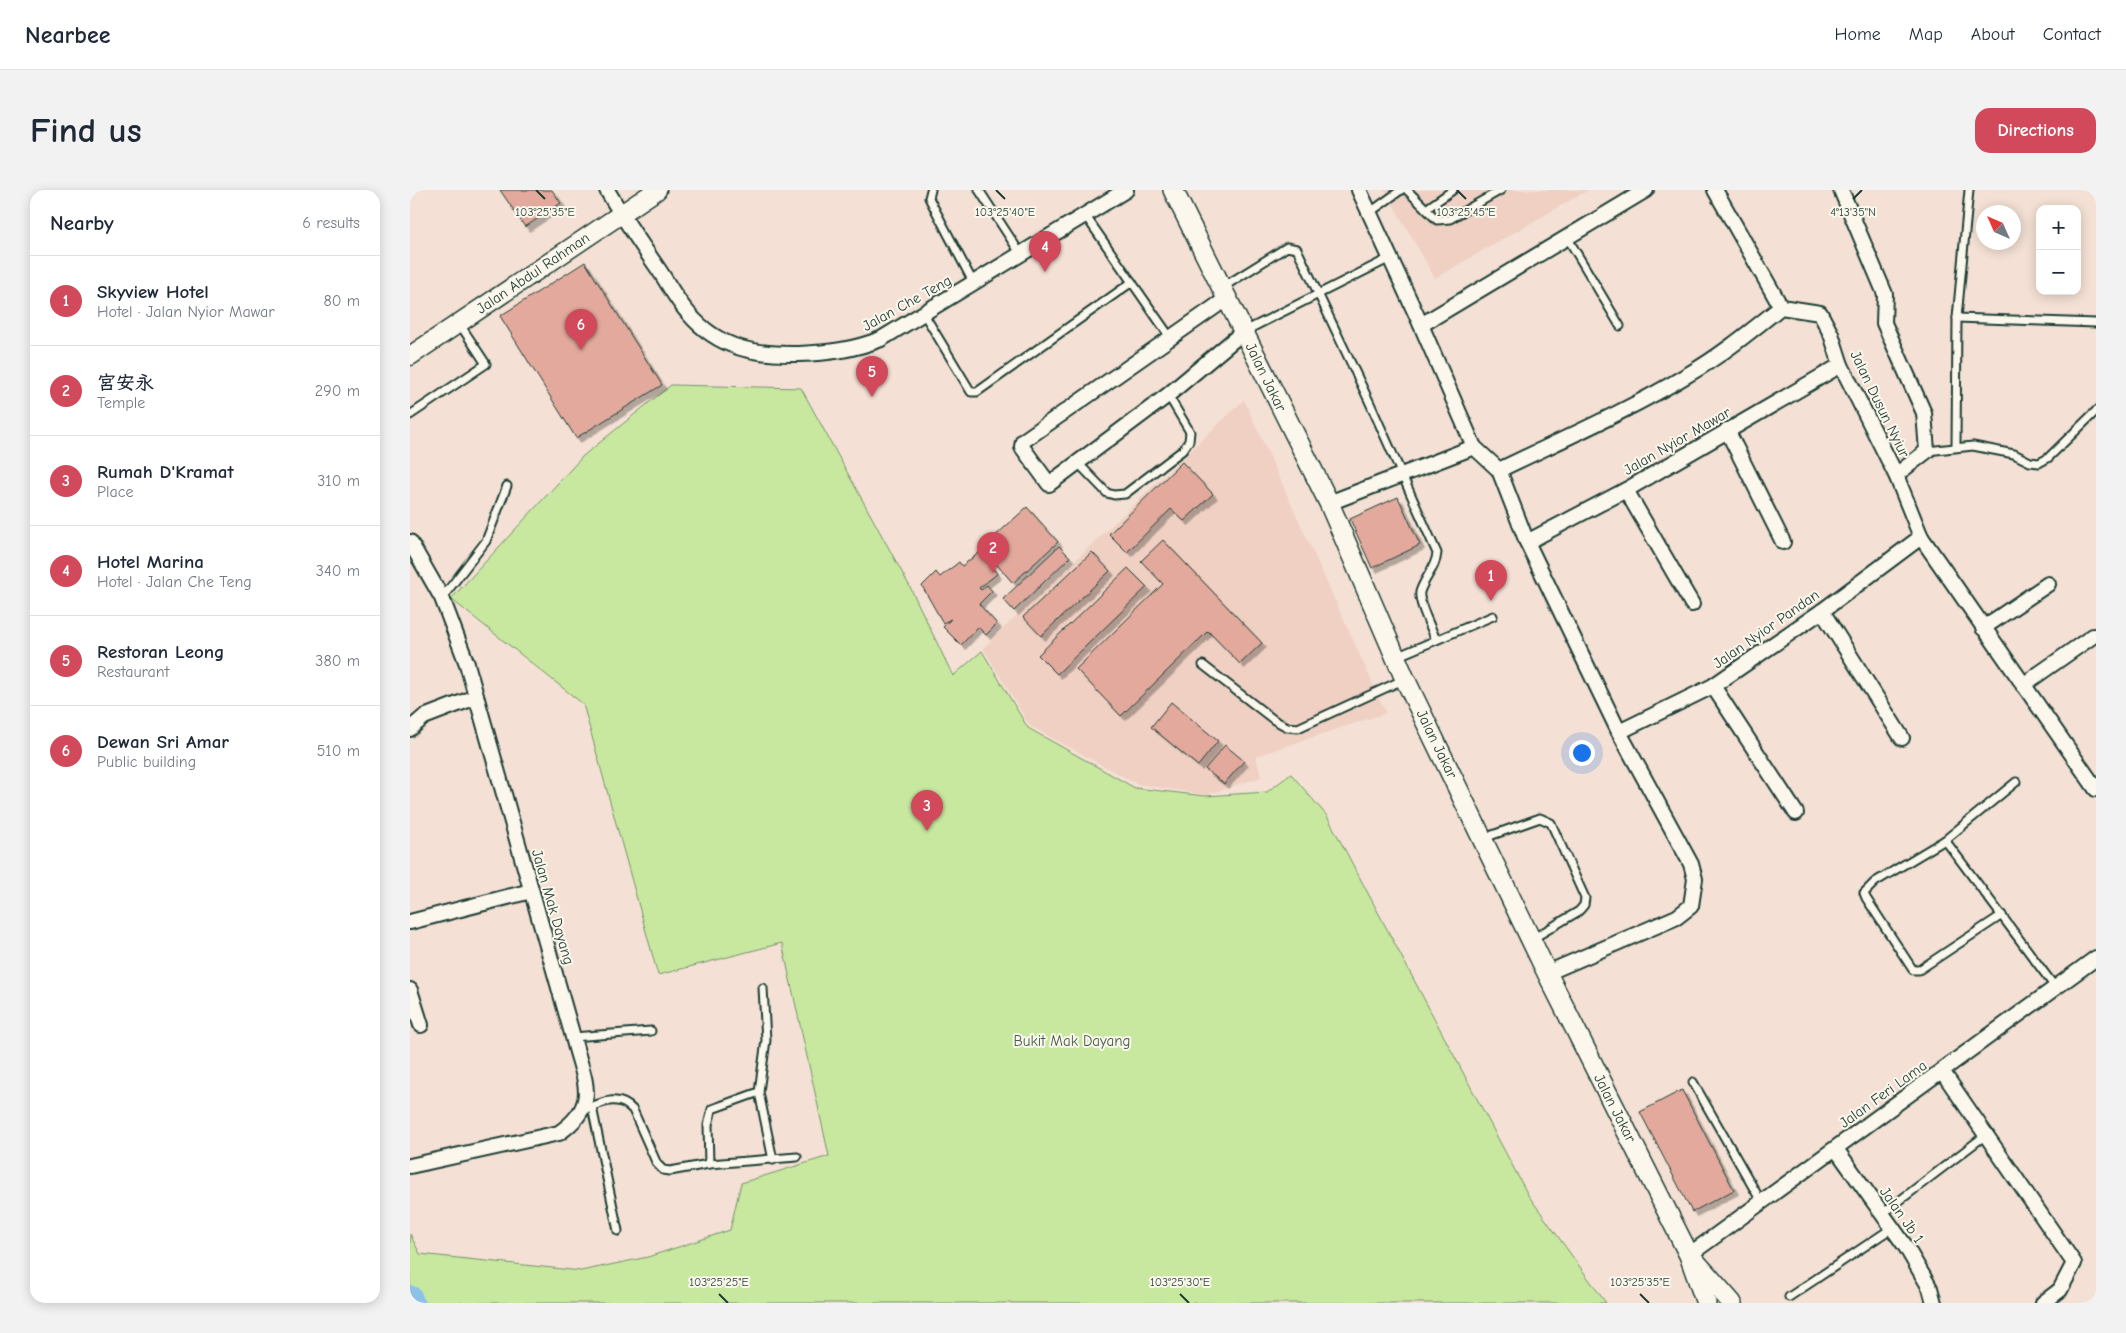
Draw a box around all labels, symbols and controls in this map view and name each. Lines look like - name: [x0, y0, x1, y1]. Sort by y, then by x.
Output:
- text: Nearbee: [25, 21, 110, 49]
- text: Home: [1834, 24, 1881, 45]
- text: Map: [1909, 24, 1943, 45]
- text: About: [1971, 24, 2015, 45]
- text: Contact: [2043, 24, 2101, 45]
- button: Directions: [1975, 108, 2096, 153]
- text: Find us: [30, 110, 142, 151]
- text: 103°25'35"E: [515, 205, 575, 219]
- text: 103°25'40"E: [975, 205, 1035, 219]
- text: 103°25'45"E: [1436, 205, 1496, 219]
- text: 4°13'35"N: [1830, 205, 1876, 219]
- north arrow: [1976, 205, 2021, 250]
- map controls: [2036, 205, 2081, 295]
- button: +: [2036, 205, 2081, 250]
- text: Nearby: [50, 211, 114, 235]
- text: 6 results: [302, 214, 360, 232]
- street label: Jalan Abdul Rahman: [473, 228, 593, 318]
- pin: 4: [1029, 231, 1061, 272]
- button: −: [2036, 250, 2081, 295]
- street label: Jalan Che Teng: [859, 271, 955, 335]
- text: Skyview Hotel: [97, 281, 209, 303]
- text: 1: [63, 292, 69, 310]
- text: 80 m: [323, 292, 360, 310]
- text: Hotel · Jalan Nyior Mawar: [97, 303, 275, 321]
- pin: 6: [565, 309, 597, 350]
- street label: Jalan Jakar: [1242, 340, 1290, 414]
- street label: Jalan Dusun Nyiur: [1846, 348, 1914, 460]
- pin: 5: [856, 356, 888, 397]
- text: 宮安永: [97, 372, 154, 394]
- text: 2: [62, 382, 70, 400]
- text: 290 m: [315, 382, 360, 400]
- text: Temple: [97, 394, 145, 412]
- street label: Jalan Nyior Mawar: [1620, 403, 1734, 479]
- text: Rumah D'Kramat: [97, 461, 234, 483]
- text: 3: [62, 472, 70, 490]
- text: 310 m: [317, 472, 360, 490]
- text: Place: [97, 483, 133, 501]
- pin: 2: [977, 532, 1009, 573]
- text: Hotel Marina: [97, 551, 204, 573]
- pin: 1: [1475, 560, 1507, 601]
- text: 4: [62, 562, 70, 580]
- text: 340 m: [316, 562, 360, 580]
- text: Hotel · Jalan Che Teng: [97, 573, 252, 591]
- street label: Jalan Nyior Pandan: [1709, 586, 1823, 672]
- text: Restoran Leong: [97, 641, 225, 663]
- text: 5: [62, 652, 70, 670]
- text: 380 m: [315, 652, 360, 670]
- text: Restaurant: [97, 663, 169, 681]
- street label: Jalan Jakar: [1413, 707, 1461, 781]
- text: Dewan Sri Amar: [97, 731, 229, 753]
- your location: [1569, 740, 1595, 766]
- text: 6: [62, 742, 70, 760]
- text: 510 m: [317, 742, 360, 760]
- text: Public building: [97, 753, 196, 771]
- pin: 3: [911, 790, 943, 831]
- street label: Jalan Mak Dayang: [528, 847, 578, 967]
- park label: Bukit Mak Dayang: [1013, 1032, 1131, 1050]
- street label: Jalan Feri Lama: [1836, 1056, 1930, 1132]
- street label: Jalan Jakar: [1590, 1071, 1640, 1145]
- street label: Jalan Jb 1: [1876, 1183, 1928, 1247]
- text: 103°25'25"E: [689, 1275, 749, 1289]
- text: 103°25'30"E: [1150, 1275, 1210, 1289]
- text: 103°25'35"E: [1610, 1275, 1670, 1289]

